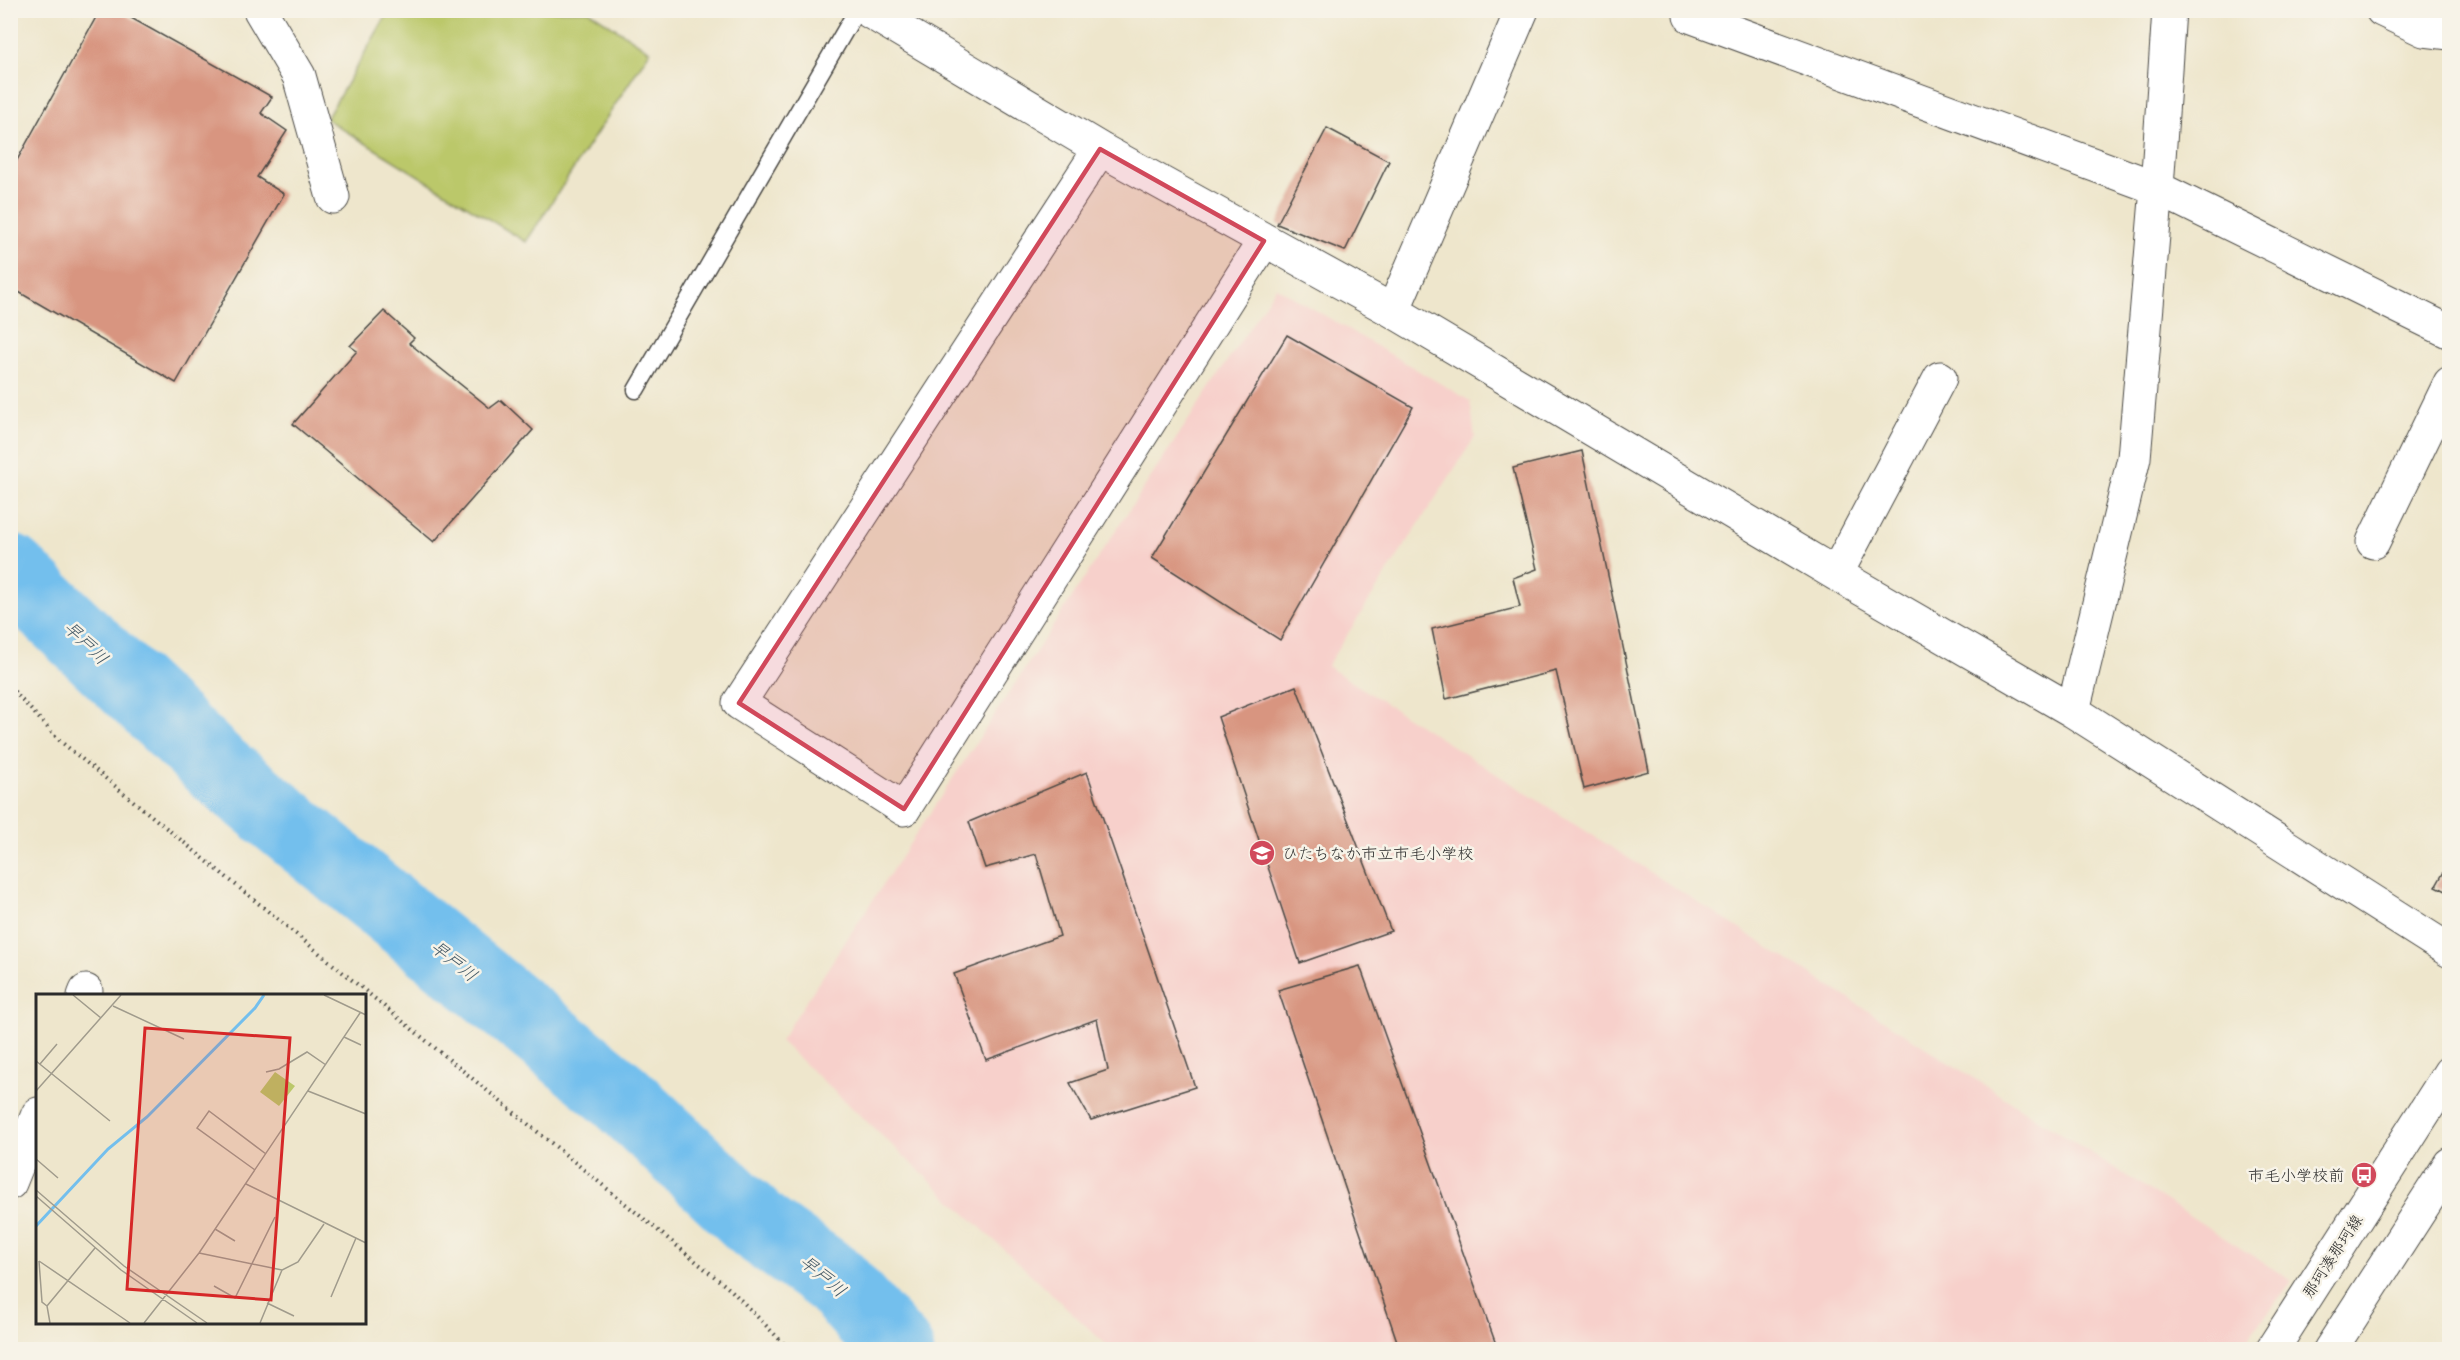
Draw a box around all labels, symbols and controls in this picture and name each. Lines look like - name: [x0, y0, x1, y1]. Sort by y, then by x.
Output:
- water label: 早戸川: [58, 613, 116, 670]
- school or university icon: ひたちなか市立市毛小学校: [1247, 838, 1277, 868]
- place label: ひたちなか市立市毛小学校: [1282, 840, 1473, 864]
- water label: 早戸川: [425, 932, 484, 987]
- inset map: [36, 994, 366, 1324]
- bus stop icon: 市毛小学校前: [2349, 1160, 2379, 1190]
- place label: 市毛小学校前: [2248, 1162, 2344, 1186]
- street label: 那珂湊那珂線: [2295, 1209, 2367, 1302]
- water label: 早戸川: [795, 1247, 853, 1303]

